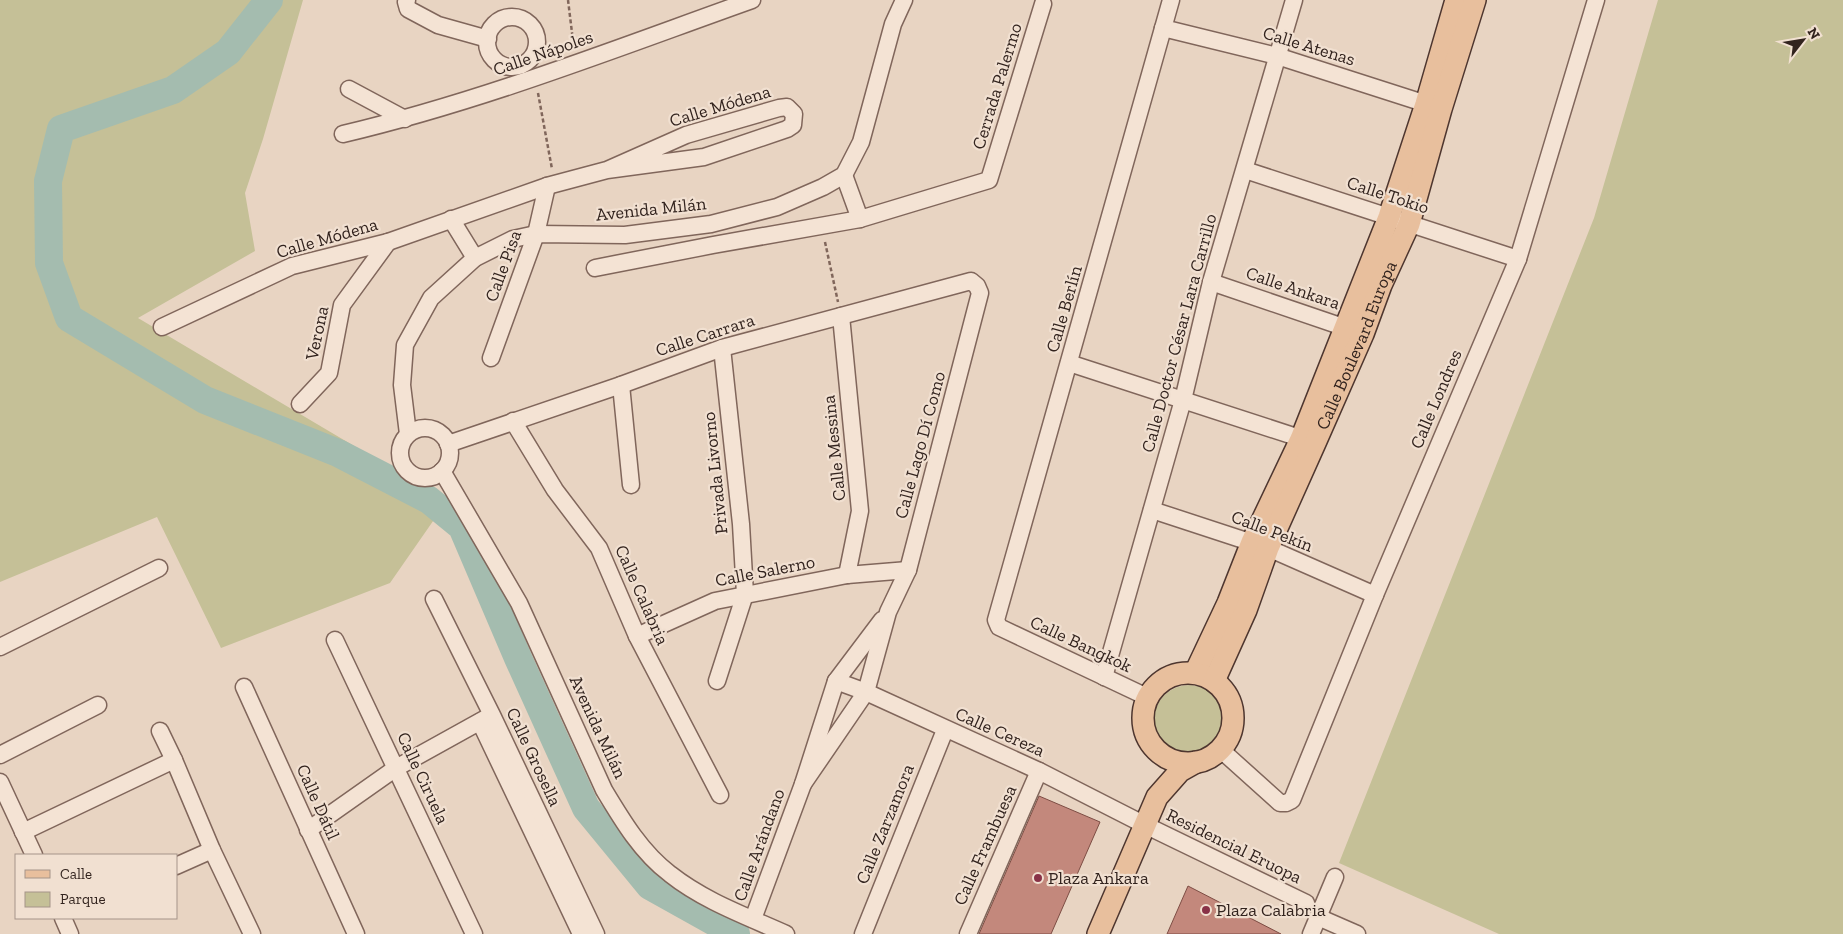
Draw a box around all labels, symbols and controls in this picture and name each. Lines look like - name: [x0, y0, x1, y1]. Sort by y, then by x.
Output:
- north arrow: [1778, 15, 1828, 65]
- street label: Cerrada Palermo: [967, 20, 1027, 152]
- street label: Calle Atenas: [1260, 22, 1358, 70]
- text: N: [1804, 25, 1824, 43]
- street label: Calle Nápoles: [490, 26, 596, 80]
- street label: Calle Módena: [667, 80, 773, 132]
- street label: Calle Tokio: [1344, 171, 1432, 219]
- street label: Avenida Milán: [595, 192, 708, 226]
- street label: Calle Doctor César Lara Carrillo: [1137, 211, 1221, 455]
- street label: Calle Módena: [274, 213, 381, 263]
- street label: Calle Pisa: [480, 227, 526, 305]
- street label: Calle Boulevard Europa: [1311, 257, 1402, 433]
- street label: Calle Berlín: [1041, 262, 1087, 355]
- street label: Calle Ankara: [1243, 262, 1343, 314]
- street label: Verona: [300, 304, 334, 363]
- street label: Calle Carrara: [653, 309, 758, 361]
- street label: Calle Londres: [1405, 346, 1467, 452]
- street label: Calle Lago Dí Como: [890, 369, 950, 521]
- street label: Calle Messina: [817, 394, 850, 502]
- street label: Privada Livorno: [698, 411, 732, 535]
- street label: Calle Pekín: [1228, 505, 1317, 557]
- street label: Calle Calabria: [610, 542, 674, 649]
- street label: Calle Salerno: [713, 551, 817, 591]
- street label: Calle Bangkok: [1027, 611, 1136, 677]
- street label: Avenida Milán: [565, 672, 632, 783]
- street label: Calle Cereza: [952, 703, 1048, 762]
- street label: Calle Grosella: [502, 704, 567, 810]
- street label: Calle Ciruela: [392, 729, 454, 828]
- street label: Calle Dátil: [292, 761, 344, 843]
- street label: Calle Zarzamora: [851, 761, 919, 887]
- street label: Calle Frambuesa: [949, 781, 1021, 908]
- street label: Calle Arándano: [728, 786, 790, 904]
- street label: Residencial Eruopa: [1163, 804, 1306, 888]
- legend: [15, 854, 178, 919]
- text: Calle: [60, 865, 92, 883]
- place label: Plaza Ankara: [1048, 867, 1149, 889]
- marker: Plaza Ankara: [1032, 872, 1044, 884]
- text: Parque: [60, 890, 106, 908]
- place label: Plaza Calabria: [1216, 899, 1326, 921]
- marker: Plaza Calabria: [1200, 904, 1212, 916]

